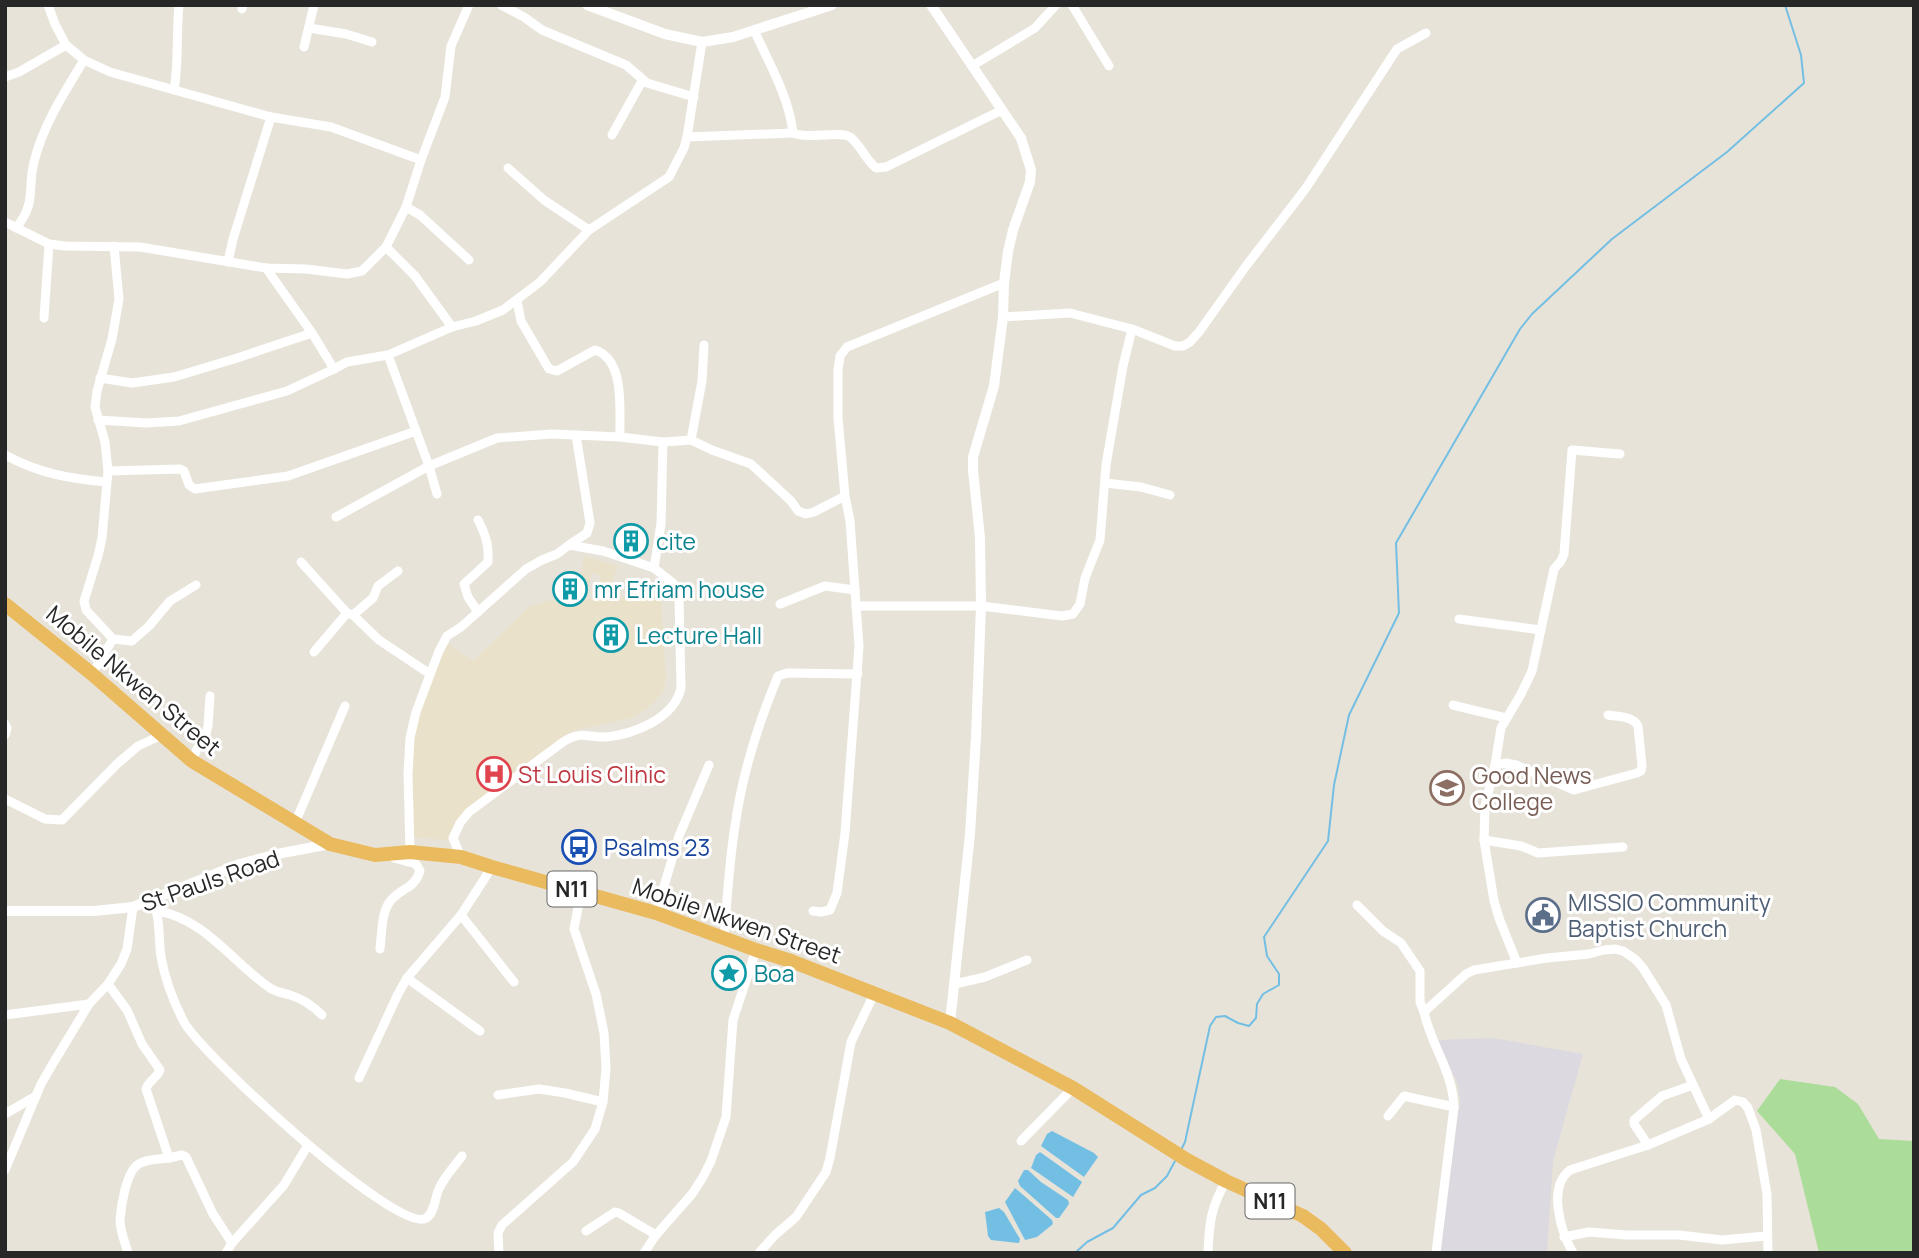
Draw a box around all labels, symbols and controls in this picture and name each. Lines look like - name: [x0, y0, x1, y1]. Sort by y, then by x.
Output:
- building icon: cite: [612, 522, 650, 560]
- place label: cite: [656, 525, 696, 557]
- building icon: mr Efriam house: [551, 570, 589, 608]
- place label: mr Efriam house: [594, 573, 765, 605]
- street label: Mobile Nkwen Street: [40, 597, 228, 763]
- building icon: Lecture Hall: [592, 616, 630, 654]
- place label: Lecture Hall: [636, 619, 762, 651]
- hospital icon: St Louis Clinic: [475, 755, 513, 793]
- place label: St Louis Clinic: [518, 758, 666, 790]
- place label: Good News College: [1472, 759, 1592, 817]
- school or university icon: Good News College: [1428, 769, 1466, 807]
- bus stop icon: Psalms 23: [560, 828, 598, 866]
- place label: Psalms 23: [604, 831, 710, 863]
- street label: St Pauls Road: [137, 841, 283, 919]
- street label: Mobile Nkwen Street: [628, 869, 846, 971]
- road number: N11: [548, 872, 596, 906]
- place label: MISSIO Community Baptist Church: [1568, 886, 1771, 944]
- public building icon: MISSIO Community Baptist Church: [1524, 896, 1562, 934]
- place icon: Boa: [710, 954, 748, 992]
- place label: Boa: [754, 957, 794, 989]
- road number: N11: [1246, 1184, 1294, 1218]

